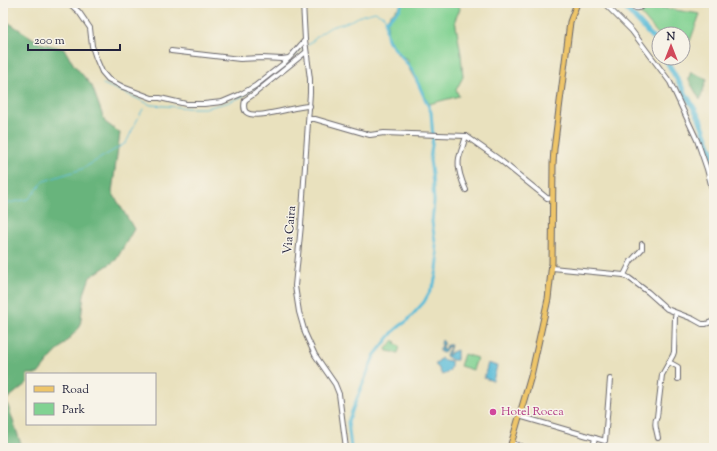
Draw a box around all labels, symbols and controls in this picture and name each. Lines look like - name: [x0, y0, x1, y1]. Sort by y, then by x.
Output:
- scale bar: [28, 26, 120, 52]
- north arrow: [651, 26, 691, 66]
- text: N: [666, 29, 676, 45]
- text: 200 m: [34, 32, 65, 50]
- street label: Via Caira: [279, 204, 301, 255]
- legend: [26, 373, 156, 425]
- text: Road: [62, 381, 89, 399]
- text: Park: [62, 401, 85, 419]
- place label: Hotel Rocca: [501, 403, 564, 421]
- marker: Hotel Rocca: [488, 407, 498, 417]

